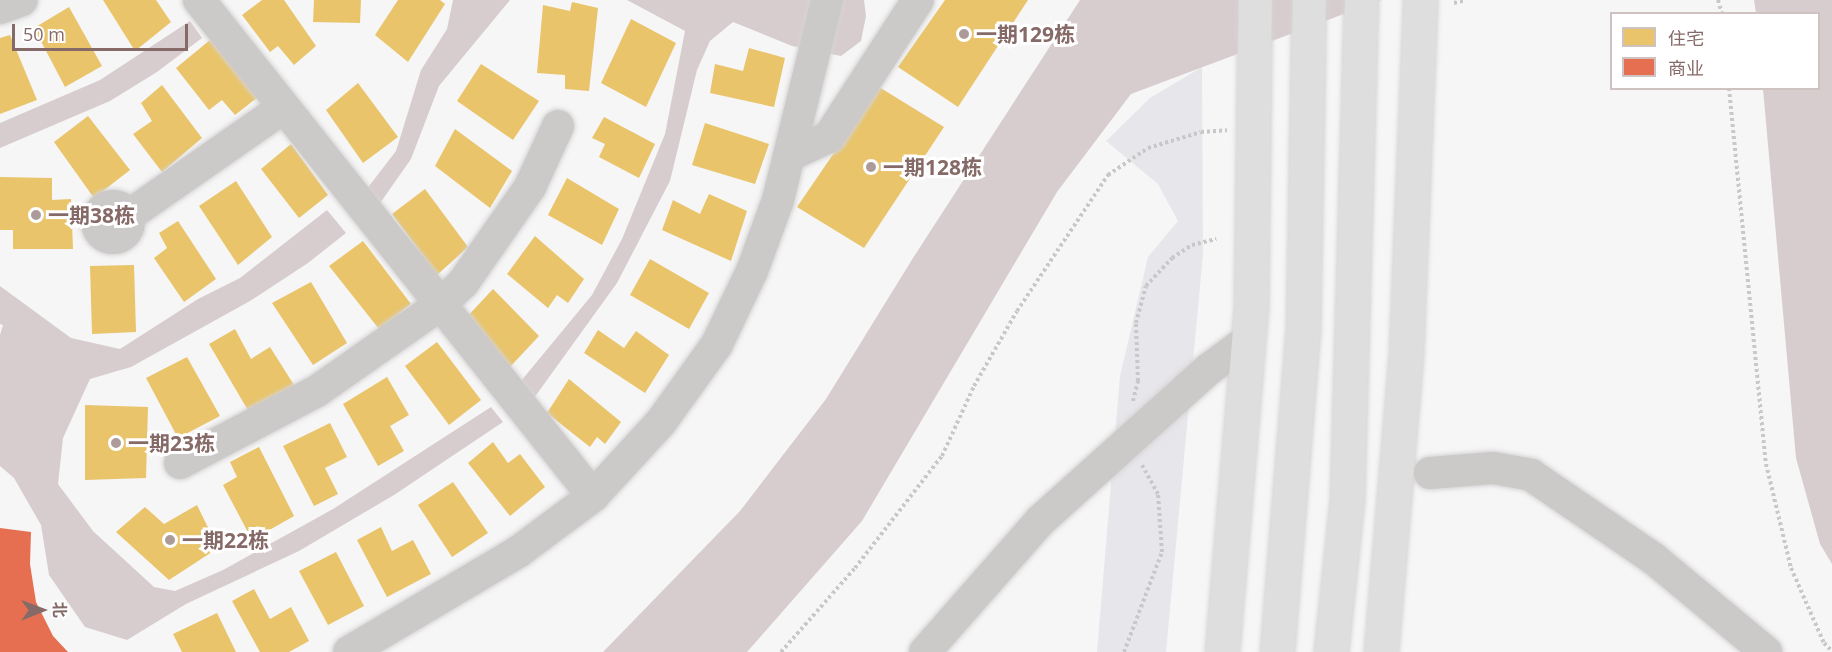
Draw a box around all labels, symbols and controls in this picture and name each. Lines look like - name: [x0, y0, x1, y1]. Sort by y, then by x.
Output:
- scale bar: [15, 12, 190, 50]
- legend: [1610, 12, 1820, 90]
- place label: 一期129栋: [976, 21, 1075, 47]
- text: 50 m: [23, 22, 65, 46]
- text: 住宅: [1668, 26, 1704, 50]
- marker: 一期129栋: [957, 27, 971, 41]
- text: 商业: [1668, 56, 1704, 80]
- place label: 一期128栋: [883, 154, 982, 180]
- marker: 一期128栋: [864, 160, 878, 174]
- place label: 一期38栋: [48, 202, 135, 228]
- marker: 一期38栋: [29, 208, 43, 222]
- place label: 一期23栋: [128, 430, 215, 456]
- marker: 一期23栋: [109, 436, 123, 450]
- place label: 一期22栋: [182, 527, 269, 553]
- marker: 一期22栋: [163, 533, 177, 547]
- north arrow: [12, 580, 72, 640]
- text: 北: [49, 601, 71, 618]

